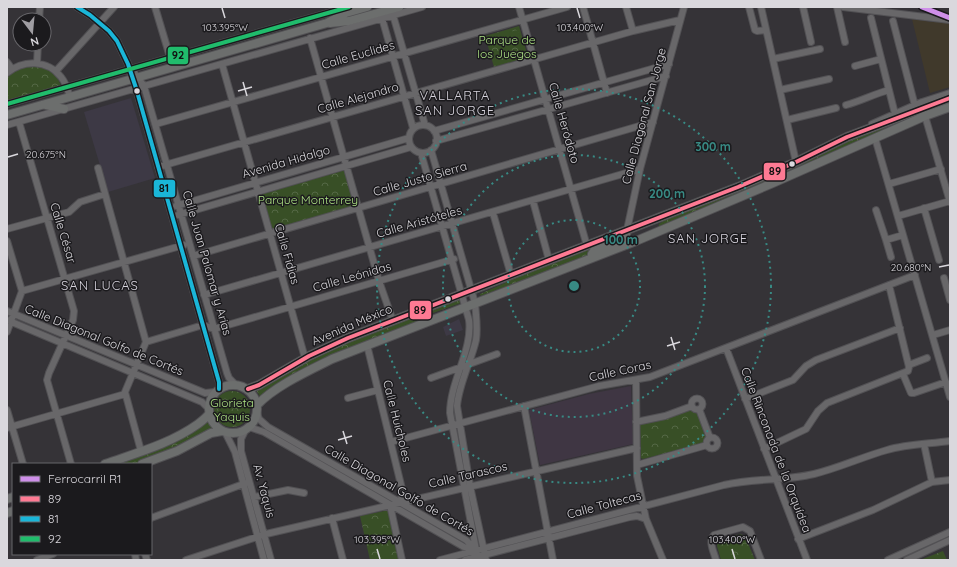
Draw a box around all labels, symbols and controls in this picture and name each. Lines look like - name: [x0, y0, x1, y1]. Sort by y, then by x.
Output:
- north arrow: [12, 12, 52, 52]
- text: 103.395°W: [202, 21, 248, 34]
- text: 103.400°W: [557, 21, 604, 34]
- park label: Parque de los Juegos: [477, 32, 537, 61]
- text: N: [29, 34, 41, 49]
- street label: Calle Euclides: [320, 37, 396, 72]
- line badge: 92: [167, 46, 189, 65]
- street label: Calle Diagonal San Jorge: [618, 46, 669, 186]
- text: 92: [172, 48, 184, 62]
- street label: Calle Alejandro: [315, 79, 400, 116]
- street label: Calle Heródoto: [546, 81, 583, 165]
- unlabelled marker: [132, 86, 142, 96]
- district label: VALLARTA SAN JORGE: [415, 87, 495, 118]
- text: 300 m: [695, 139, 731, 154]
- street label: Avenida Hidalgo: [240, 142, 332, 181]
- text: 20.675°N: [26, 148, 66, 161]
- street label: Calle Justo Sierra: [371, 158, 468, 199]
- unlabelled marker: [787, 159, 797, 169]
- line badge: 89: [763, 162, 786, 181]
- text: 89: [769, 164, 781, 178]
- line badge: 81: [153, 179, 176, 198]
- text: 81: [159, 181, 169, 195]
- text: 200 m: [649, 186, 685, 201]
- street label: Calle Juan Palomar y Arias: [180, 189, 235, 337]
- park label: Parque Monterrey: [258, 192, 358, 207]
- street label: Calle César: [47, 201, 80, 265]
- street label: Calle Aristóteles: [374, 202, 464, 241]
- street label: Calle Fidias: [272, 222, 303, 286]
- district label: SAN JORGE: [668, 230, 748, 246]
- text: 100 m: [604, 232, 638, 247]
- street label: Calle Leónidas: [311, 258, 393, 295]
- text: 20.680°N: [891, 261, 931, 274]
- district label: SAN LUCAS: [61, 277, 139, 293]
- centre of rings: [567, 279, 581, 293]
- unlabelled marker: [443, 294, 453, 304]
- line badge: 89: [409, 300, 432, 320]
- street label: Calle Diagonal Golfo de Cortés: [23, 301, 186, 378]
- street label: Avenida México: [309, 301, 394, 348]
- text: 89: [414, 303, 426, 317]
- street label: Calle Coras: [588, 357, 653, 384]
- street label: Calle Rinconada de la Orquídea: [738, 365, 815, 535]
- street label: Calle Huicholes: [380, 378, 415, 464]
- park label: Glorieta Yaquis: [210, 395, 254, 424]
- street label: Calle Diagonal Golfo de Cortés: [322, 441, 477, 539]
- street label: Calle Tarascos: [427, 458, 509, 491]
- street label: Av. Yaquis: [250, 462, 279, 520]
- legend: [12, 463, 152, 555]
- text: Ferrocarril R1: [48, 471, 121, 486]
- street label: Calle Toltecas: [565, 487, 643, 522]
- text: 89: [48, 491, 61, 506]
- text: 81: [48, 511, 59, 526]
- text: 92: [48, 531, 62, 546]
- text: 103.395°W: [354, 533, 400, 546]
- text: 103.400°W: [709, 533, 756, 546]

